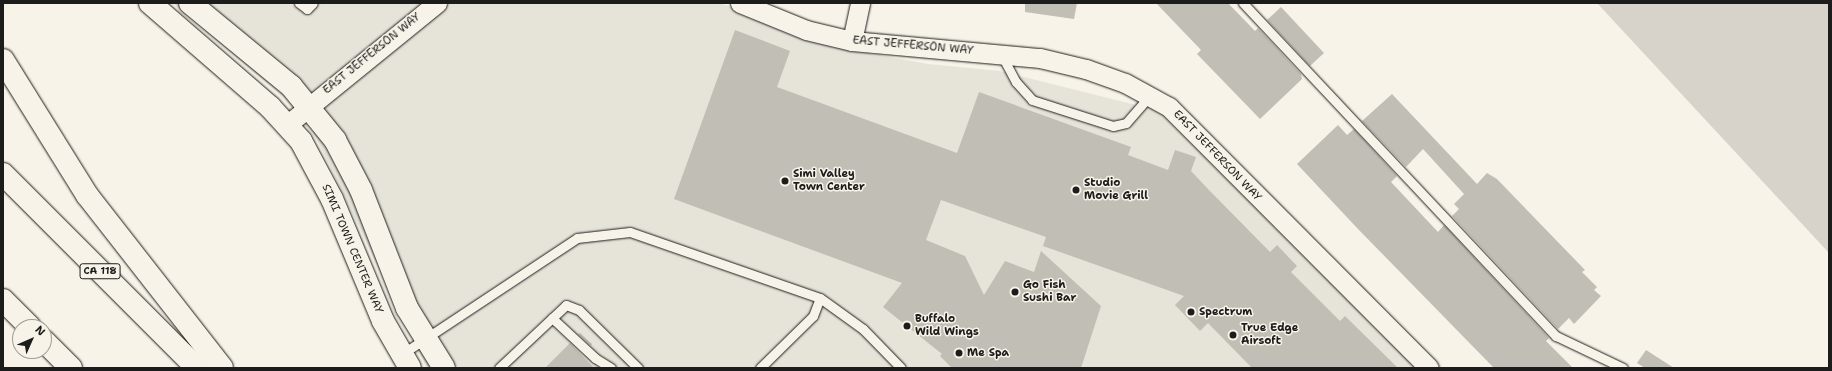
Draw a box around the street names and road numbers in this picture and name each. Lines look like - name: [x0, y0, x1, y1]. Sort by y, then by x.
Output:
- street label: EAST JEFFERSON WAY: [321, 11, 423, 97]
- street label: EAST JEFFERSON WAY: [852, 34, 974, 58]
- street label: EAST JEFFERSON WAY: [1170, 108, 1264, 204]
- street label: SIMI TOWN CENTER WAY: [319, 182, 385, 316]
- road number: CA 118: [79, 263, 121, 279]

